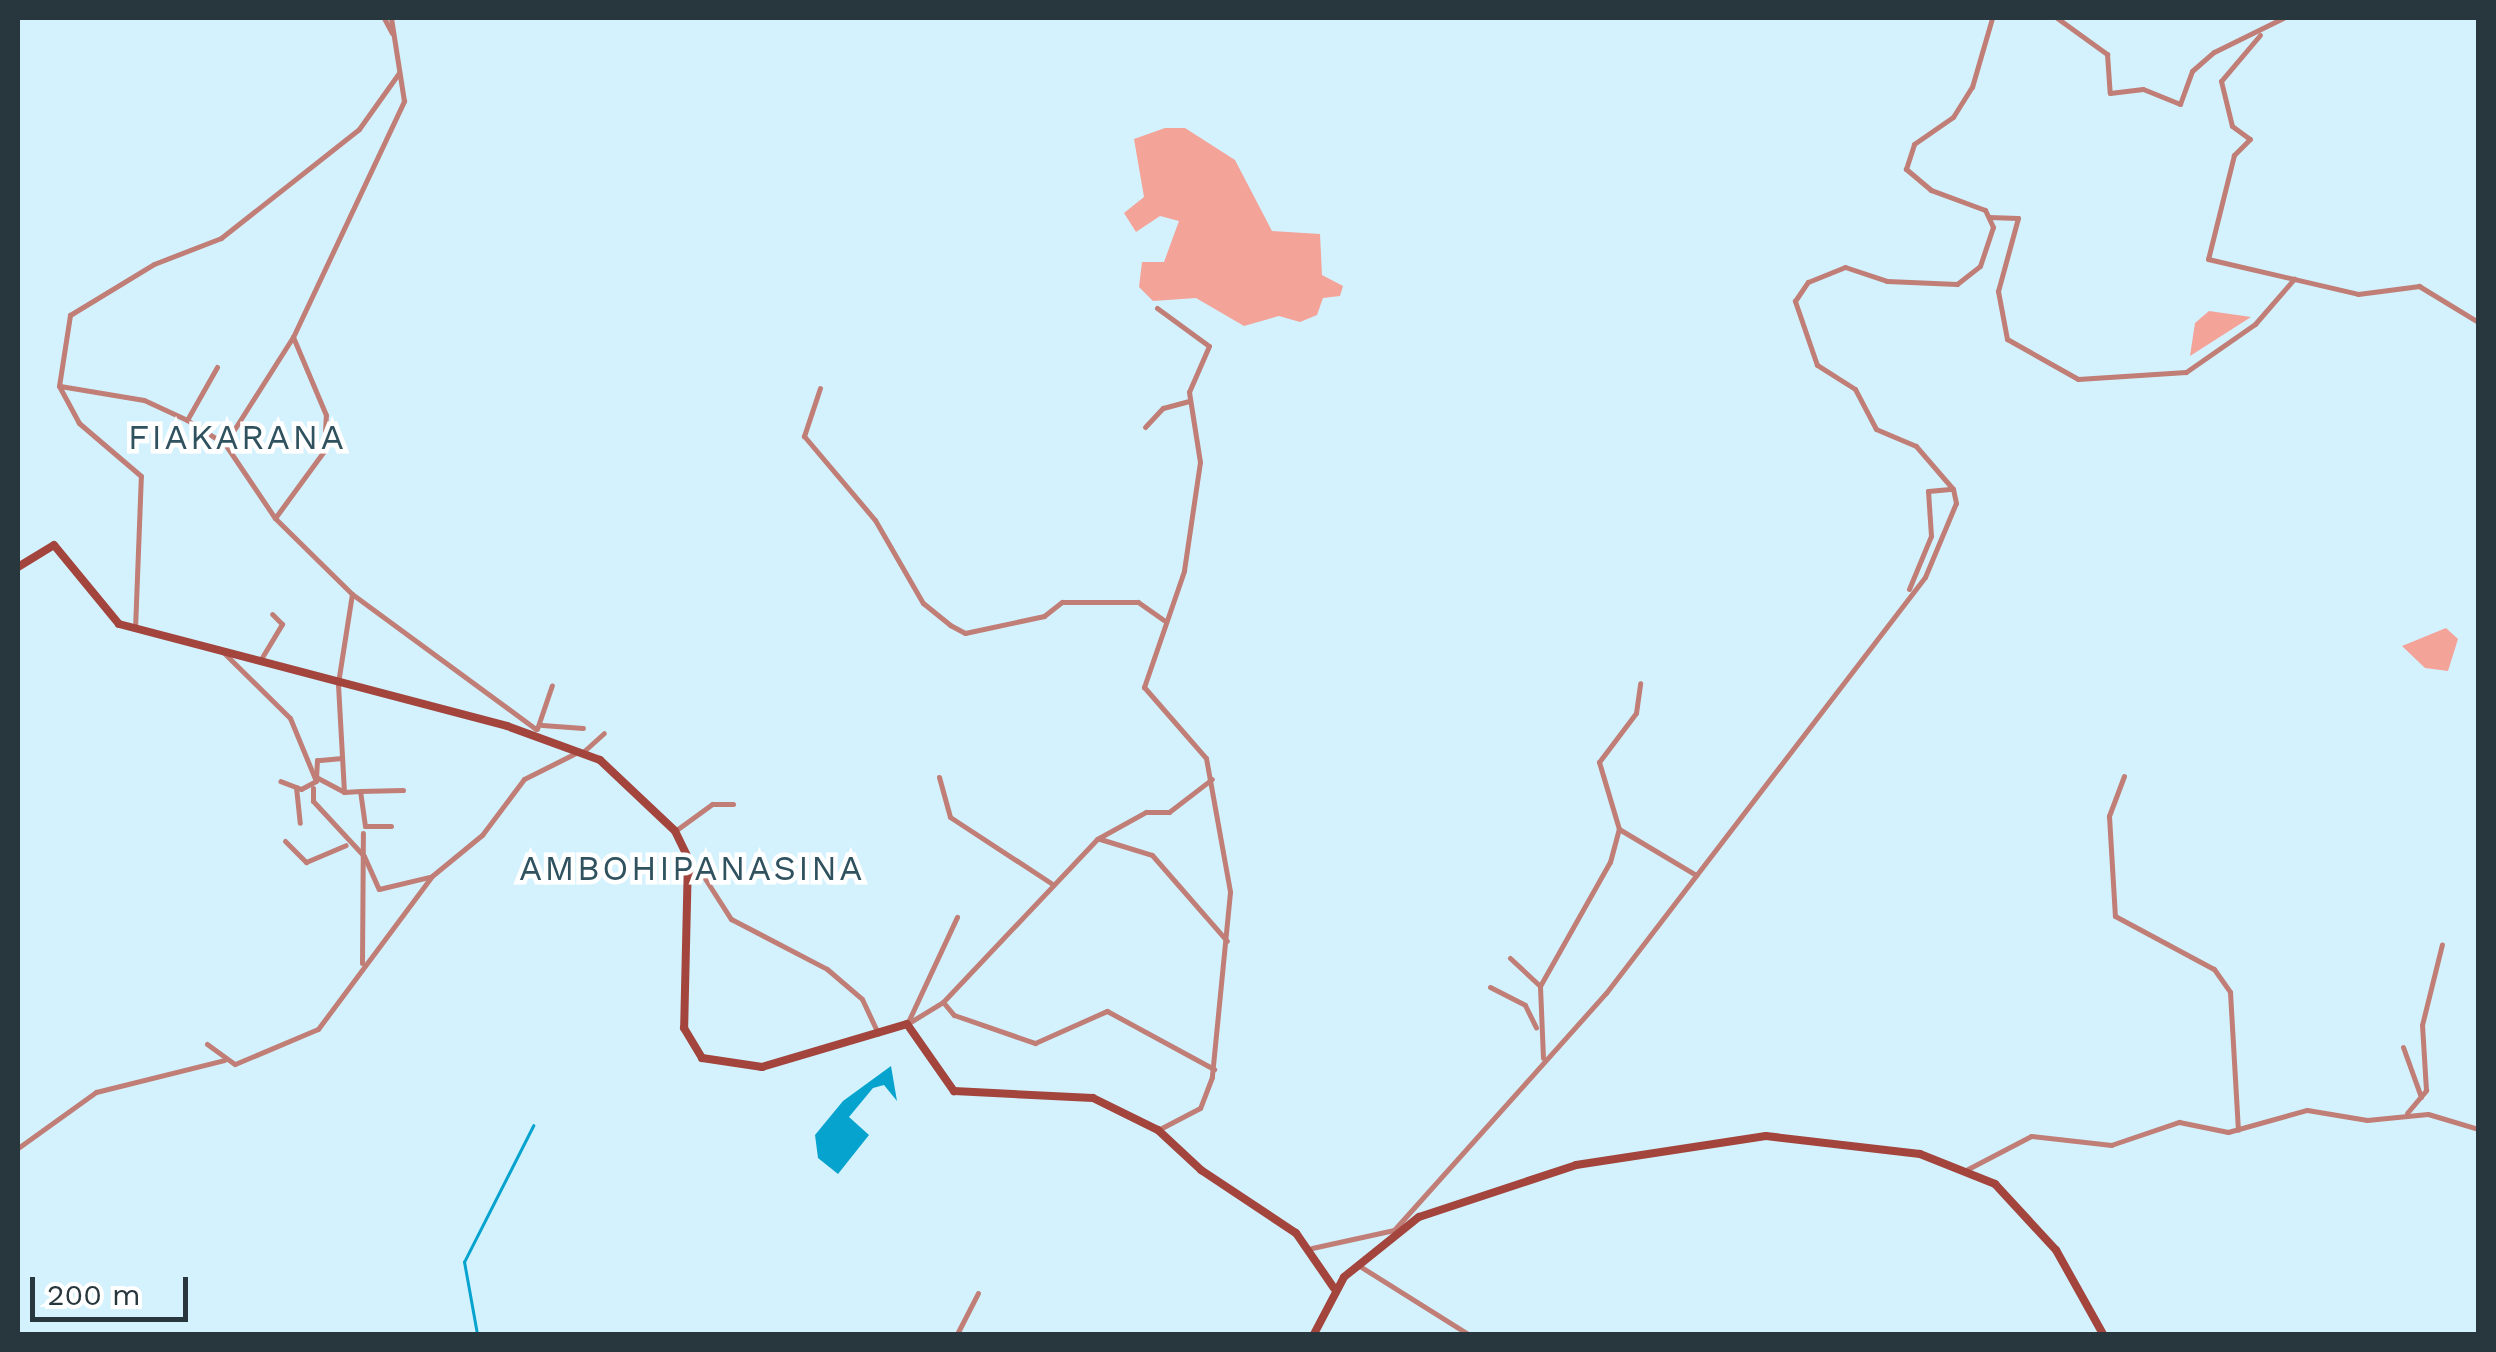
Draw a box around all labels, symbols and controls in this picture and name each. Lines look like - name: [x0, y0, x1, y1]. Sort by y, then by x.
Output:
- district label: FIAKARANA: [128, 416, 346, 458]
- district label: AMBOHIPANASINA: [519, 847, 865, 889]
- scale bar: [35, 1257, 192, 1319]
- text: 200 m: [47, 1277, 141, 1312]

